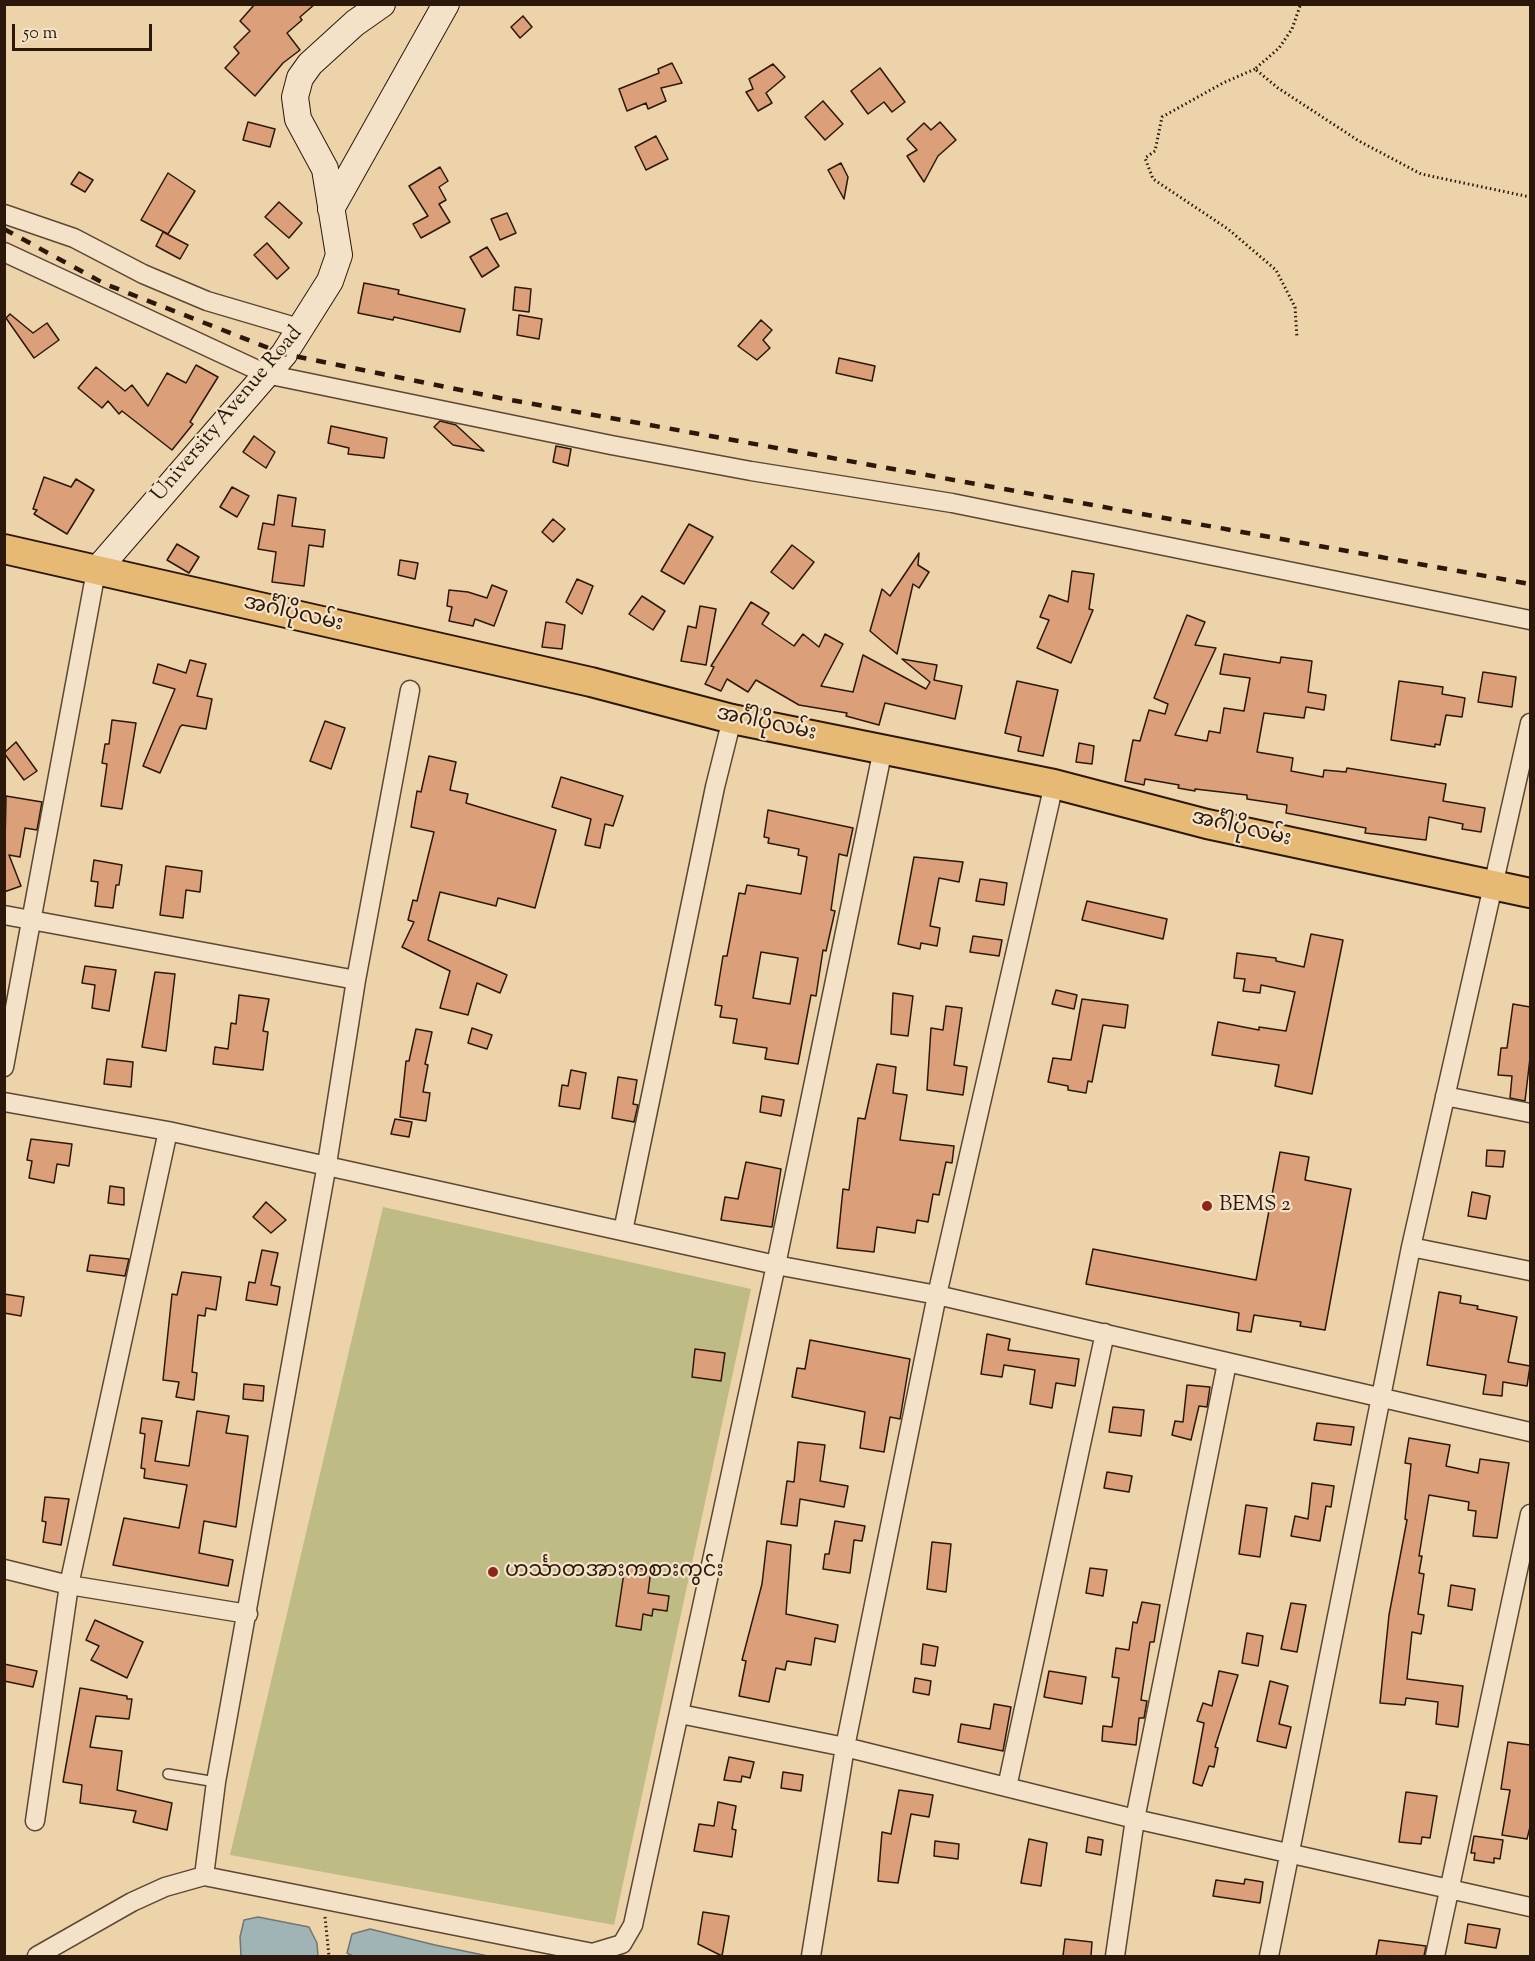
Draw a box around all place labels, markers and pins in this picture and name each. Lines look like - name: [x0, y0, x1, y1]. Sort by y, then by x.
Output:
- place label: BEMS 2: [1219, 1193, 1291, 1219]
- marker: BEMS 2: [1200, 1199, 1214, 1213]
- place label: ဟင်္သာတအားကစားကွင်း: [505, 1559, 724, 1585]
- marker: ဟင်္သာတအားကစားကွင်း: [486, 1565, 500, 1579]

